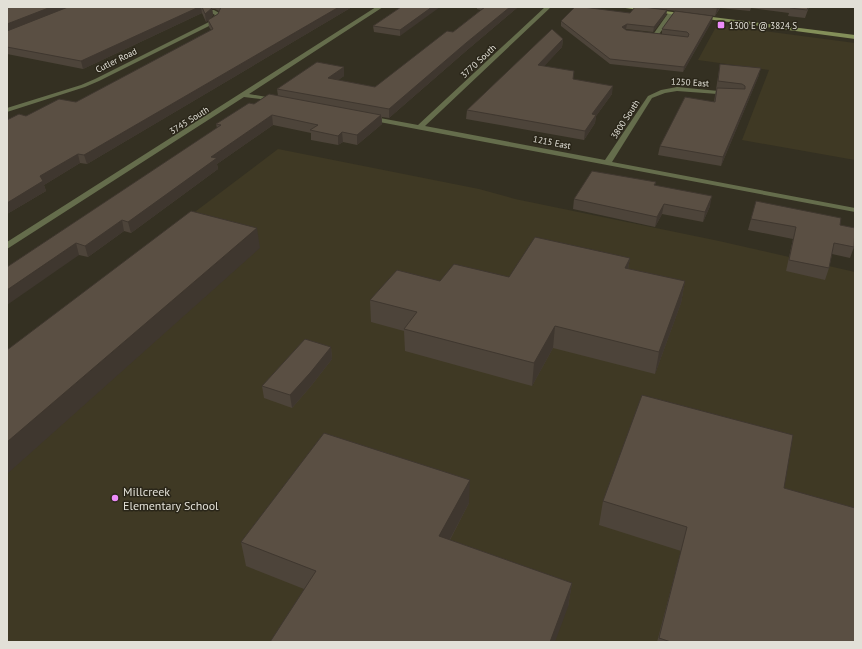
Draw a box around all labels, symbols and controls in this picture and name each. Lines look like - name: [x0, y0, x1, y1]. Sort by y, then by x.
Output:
- marker: 1300 E @ 3824 S: [716, 20, 726, 30]
- place label: 1300 E @ 3824 S: [729, 20, 797, 31]
- street label: 3770 South: [458, 42, 498, 80]
- street label: Cutler Road: [94, 45, 139, 75]
- street label: 1250 East: [671, 76, 709, 88]
- street label: 3800 South: [608, 97, 642, 141]
- street label: 3745 South: [167, 104, 211, 136]
- street label: 1215 East: [532, 133, 572, 151]
- place label: Millcreek Elementary School: [123, 484, 219, 513]
- marker: Millcreek Elementary School: [110, 493, 120, 503]

